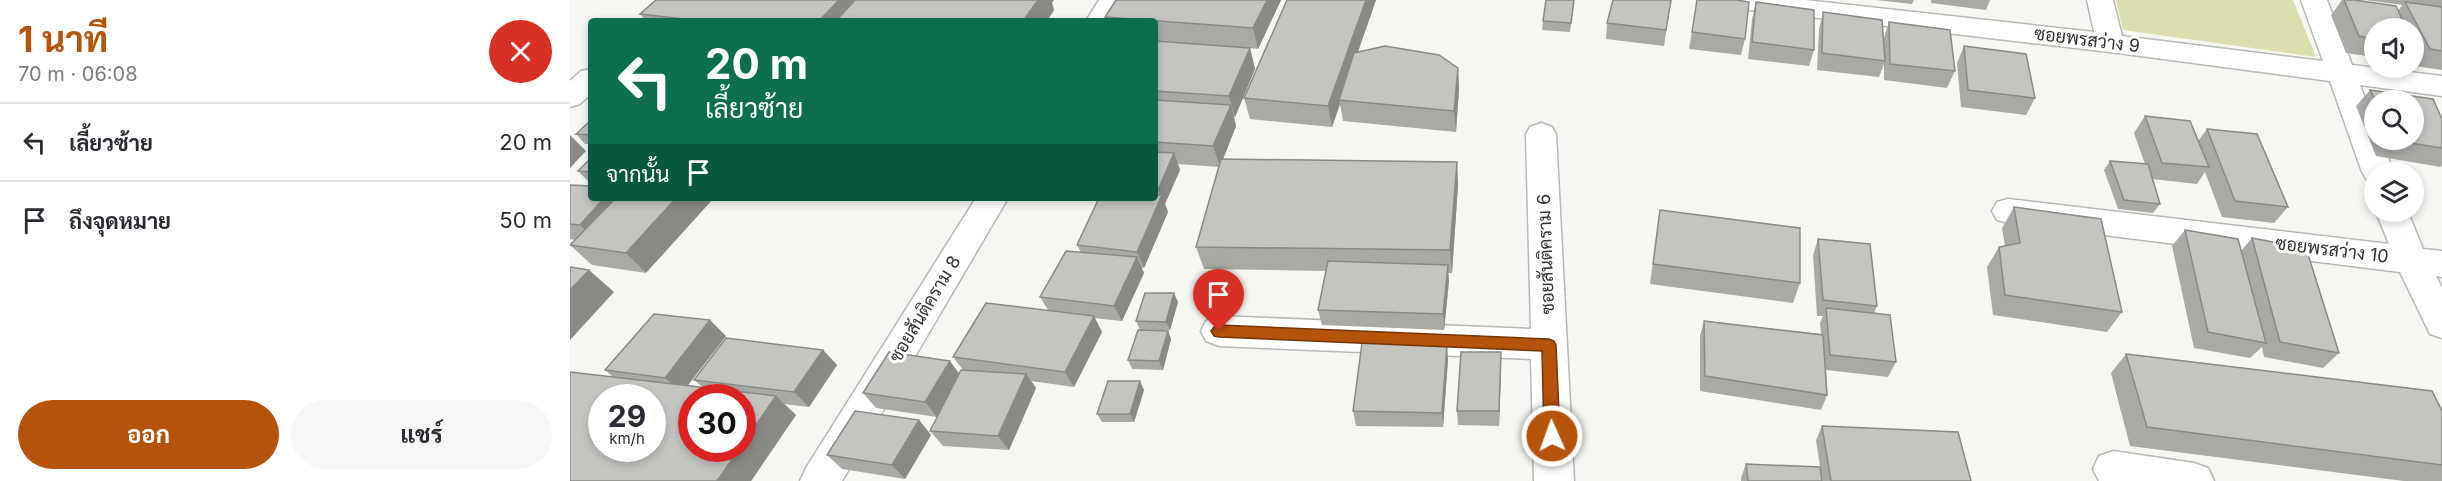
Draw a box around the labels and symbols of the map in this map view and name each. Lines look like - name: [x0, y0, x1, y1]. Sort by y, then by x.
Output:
- street label: ซอยพรสว่าง 9: [2033, 22, 2141, 56]
- street label: ซอยสันติคราม 6: [1533, 194, 1558, 315]
- street label: ซอยพรสว่าง 10: [2274, 231, 2390, 267]
- street label: ซอยสันติคราม 8: [885, 252, 965, 366]
- pin: [1193, 269, 1244, 331]
- speed limit sign: 30: [678, 384, 756, 462]
- position arrow: [1520, 404, 1584, 468]

